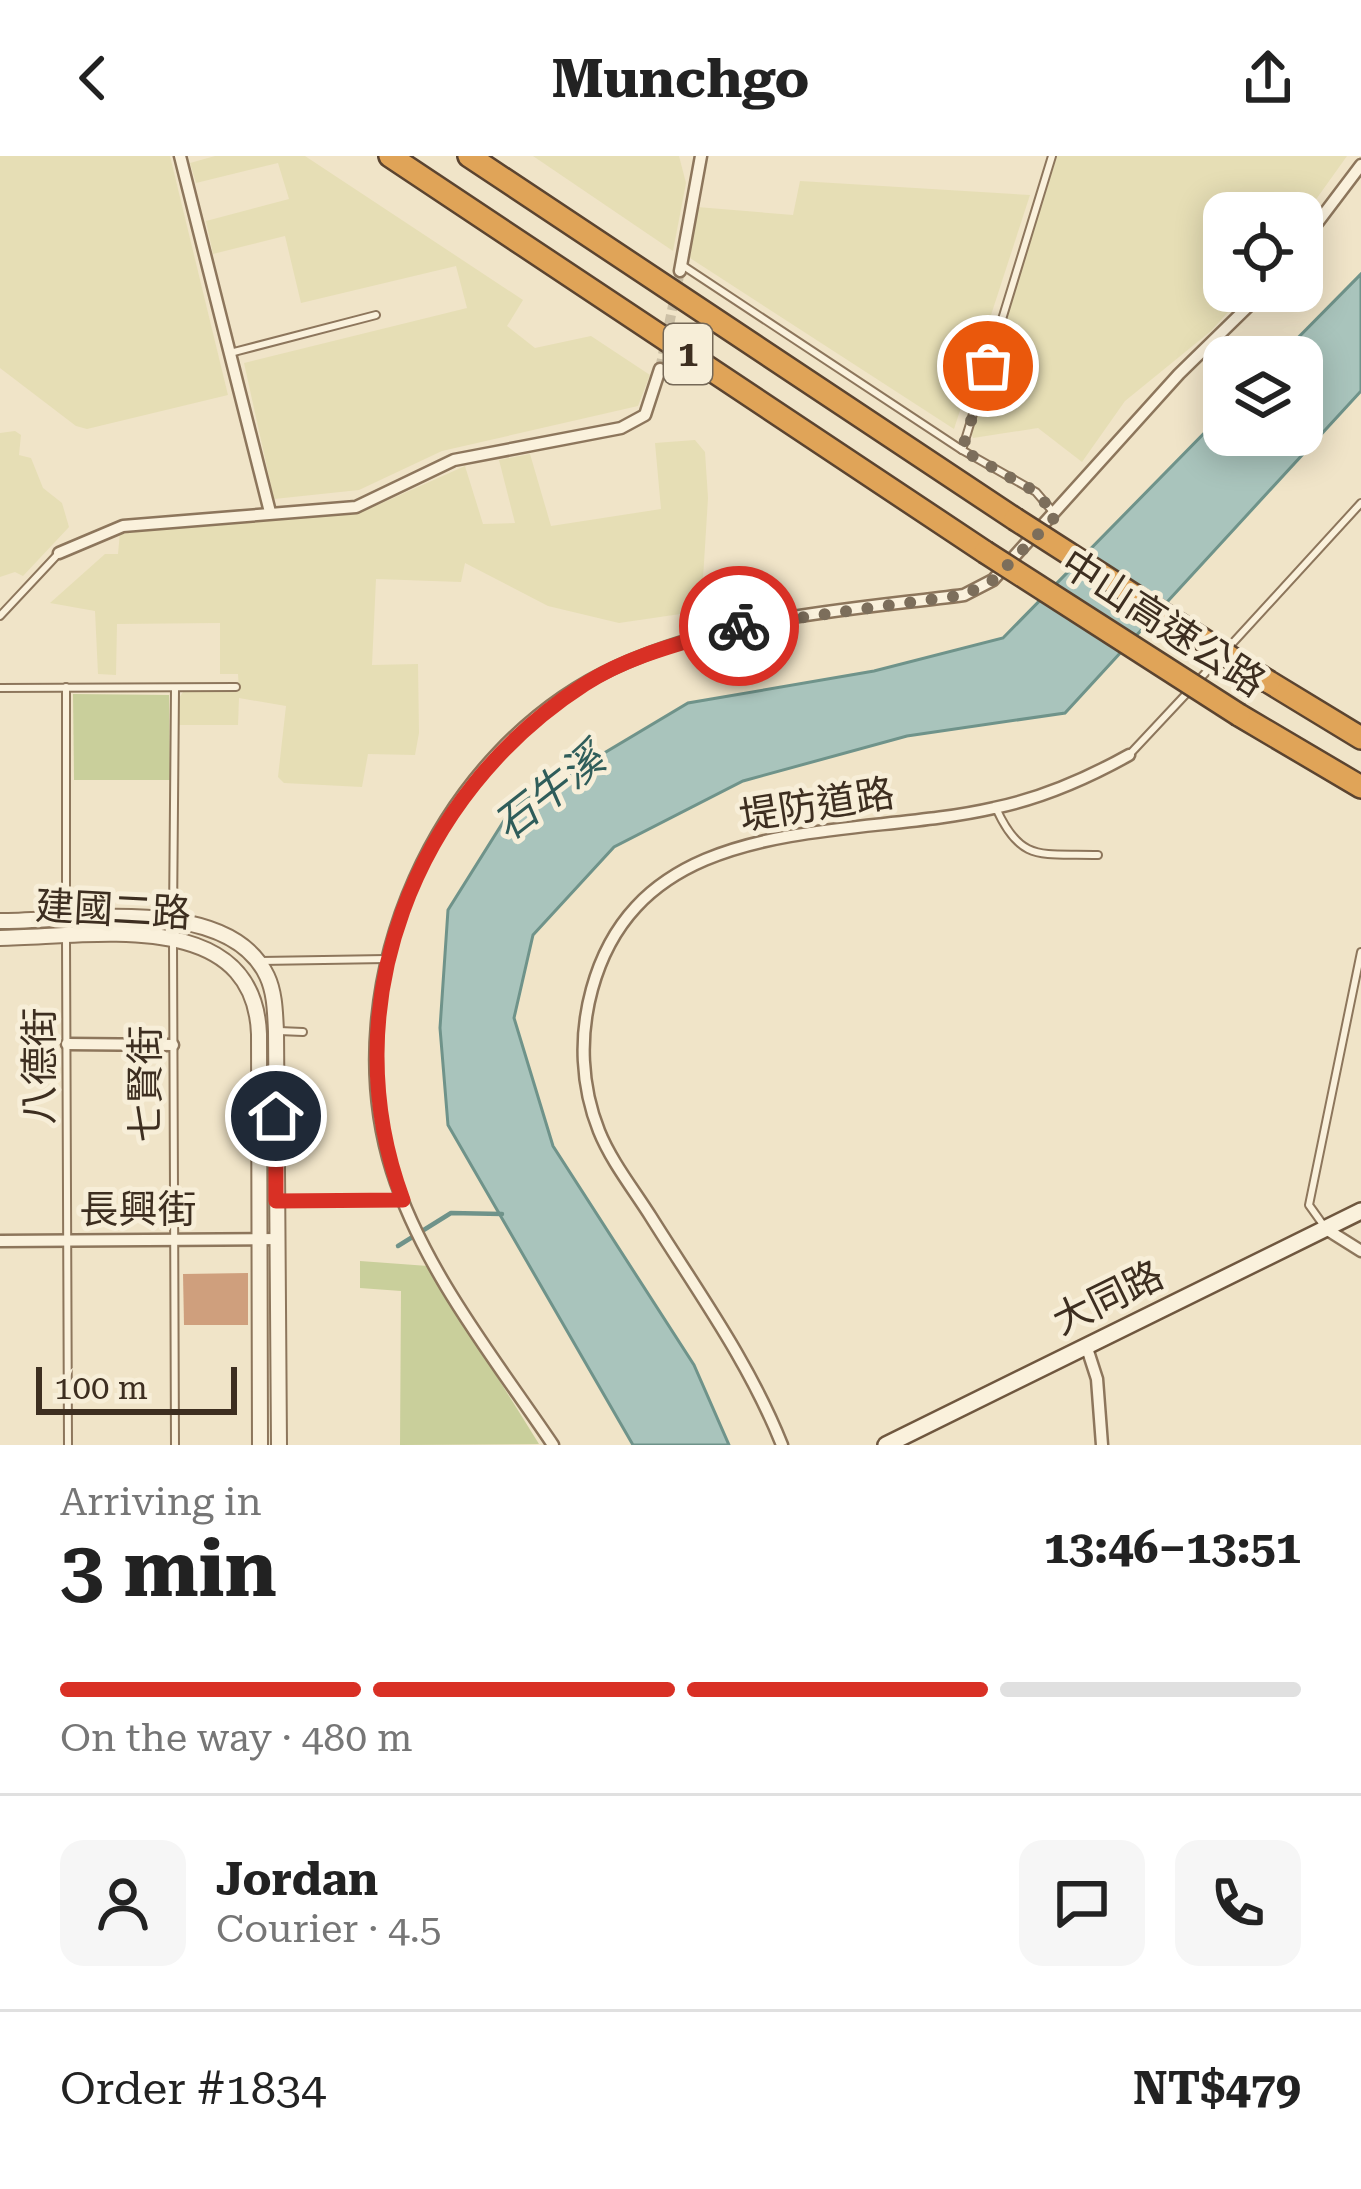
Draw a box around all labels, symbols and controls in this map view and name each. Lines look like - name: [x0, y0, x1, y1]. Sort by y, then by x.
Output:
- icon: back: [60, 45, 126, 111]
- icon: share: [1235, 45, 1301, 111]
- text: Munchgo: [552, 47, 809, 110]
- map controls: [1203, 192, 1323, 456]
- button: locate: [1203, 192, 1323, 312]
- pin: [937, 315, 1039, 417]
- road number: 1: [664, 324, 712, 384]
- icon: bag: [955, 333, 1021, 399]
- button: layers: [1203, 336, 1323, 456]
- street label: 中山高速公路: [1052, 540, 1274, 706]
- courier: [679, 566, 799, 686]
- icon: bike: [706, 593, 772, 659]
- water label: 石牛溪: [484, 731, 618, 850]
- street label: 堤防道路: [736, 770, 898, 840]
- street label: 建國二路: [34, 883, 192, 937]
- street label: 八德街: [17, 1007, 63, 1125]
- street label: 七賢街: [123, 1025, 169, 1143]
- pin: [225, 1065, 327, 1167]
- icon: home: [243, 1083, 309, 1149]
- street label: 長興街: [79, 1187, 197, 1233]
- street label: 大同路: [1045, 1252, 1171, 1344]
- scale bar: [36, 1361, 237, 1414]
- text: 100 m: [54, 1368, 148, 1407]
- text: Arriving in: [60, 1479, 262, 1525]
- text: 13:46–13:51: [1044, 1521, 1301, 1574]
- text: 3 min: [60, 1524, 277, 1615]
- text: On the way · 480 m: [60, 1715, 412, 1761]
- button: person: [60, 1840, 186, 1966]
- button: chat: [1019, 1840, 1145, 1966]
- button: phone: [1175, 1840, 1301, 1966]
- text: Jordan: [216, 1853, 378, 1906]
- text: Courier · 4.5: [216, 1906, 442, 1952]
- text: Order #1834: [60, 2062, 326, 2115]
- text: NT$479: [1133, 2062, 1301, 2115]

